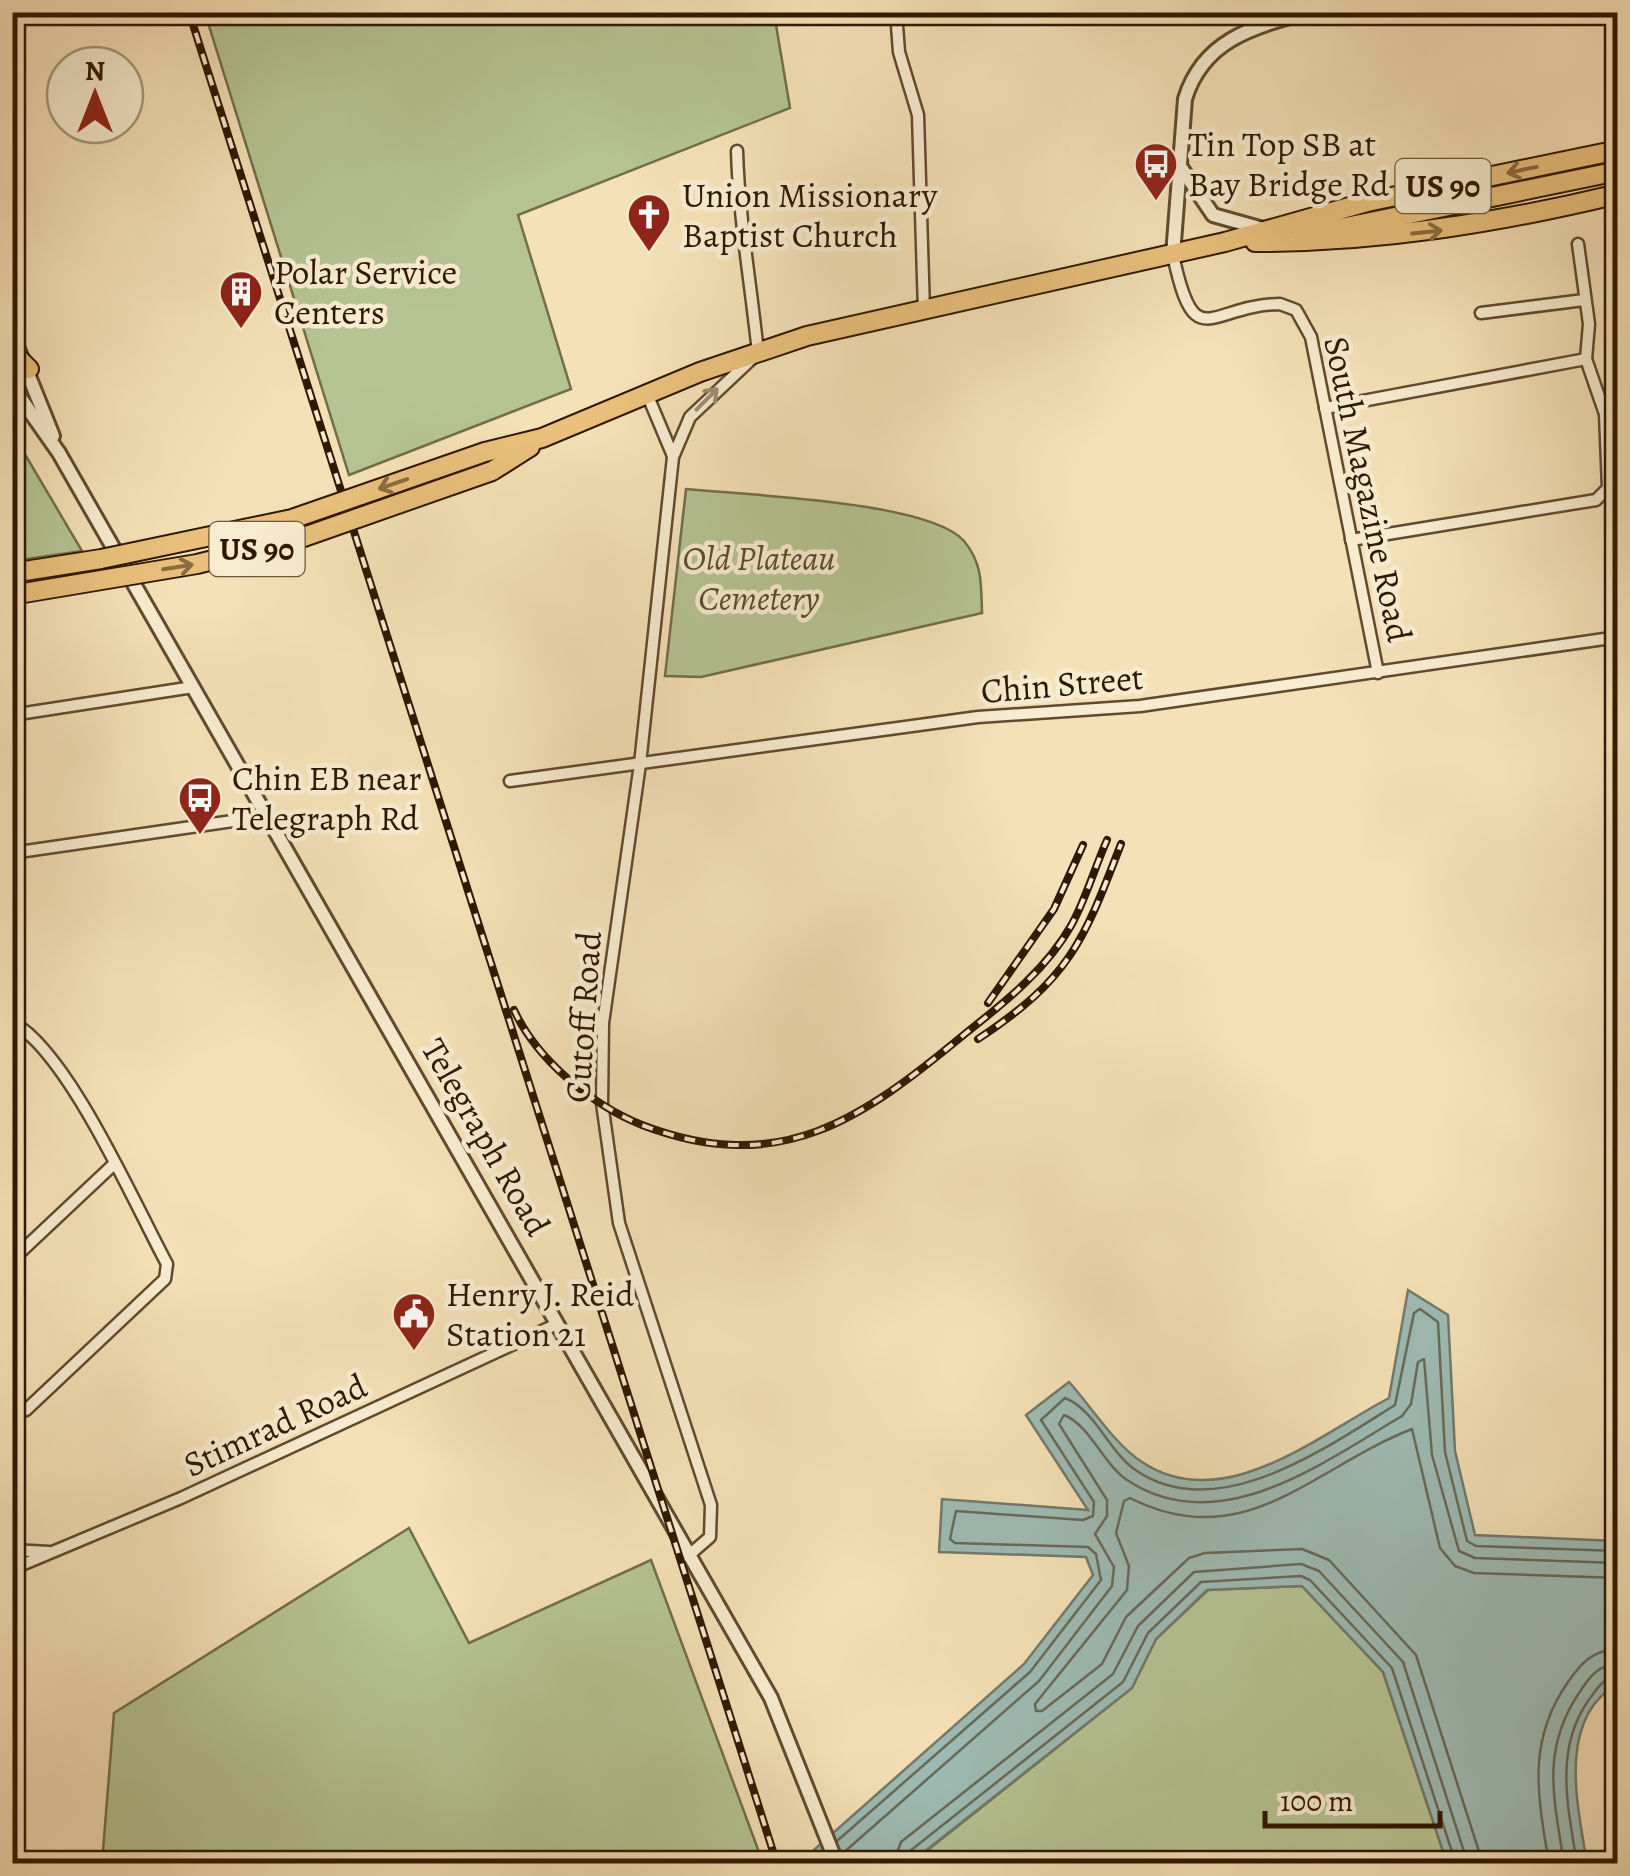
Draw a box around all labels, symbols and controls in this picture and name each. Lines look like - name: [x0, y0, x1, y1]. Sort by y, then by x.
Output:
- north arrow: [45, 45, 145, 145]
- text: N: [85, 52, 105, 90]
- place label: Tin Top SB at Bay Bridge Rd: [1188, 120, 1389, 208]
- bus stop icon: Tin Top SB at Bay Bridge Rd: [1133, 141, 1179, 202]
- road number: US 90: [1396, 159, 1490, 213]
- one-way arrow: [1507, 161, 1539, 180]
- place label: Union Missionary Baptist Church: [682, 171, 938, 259]
- church icon: Union Missionary Baptist Church: [626, 192, 672, 253]
- one-way arrow: [1410, 222, 1442, 241]
- place label: Polar Service Centers: [274, 248, 457, 336]
- building icon: Polar Service Centers: [218, 269, 264, 330]
- street label: South Magazine Road: [1312, 332, 1424, 646]
- one-way arrow: [695, 387, 719, 411]
- one-way arrow: [377, 477, 409, 495]
- road number: US 90: [210, 522, 304, 576]
- park label: Old Plateau Cemetery: [683, 534, 835, 622]
- one-way arrow: [161, 558, 193, 576]
- street label: Chin Street: [979, 653, 1145, 715]
- place label: Chin EB near Telegraph Rd: [232, 754, 422, 842]
- bus stop icon: Chin EB near Telegraph Rd: [177, 775, 223, 836]
- street label: Cutoff Road: [553, 929, 613, 1104]
- street label: Telegraph Road: [410, 1030, 562, 1245]
- place label: Henry J. Reid Station 21: [446, 1270, 634, 1358]
- public building icon: Henry J. Reid Station 21: [391, 1291, 437, 1352]
- street label: Stimrad Road: [176, 1362, 375, 1488]
- scale bar: [1265, 1766, 1440, 1828]
- text: 100 m: [1280, 1781, 1353, 1821]

